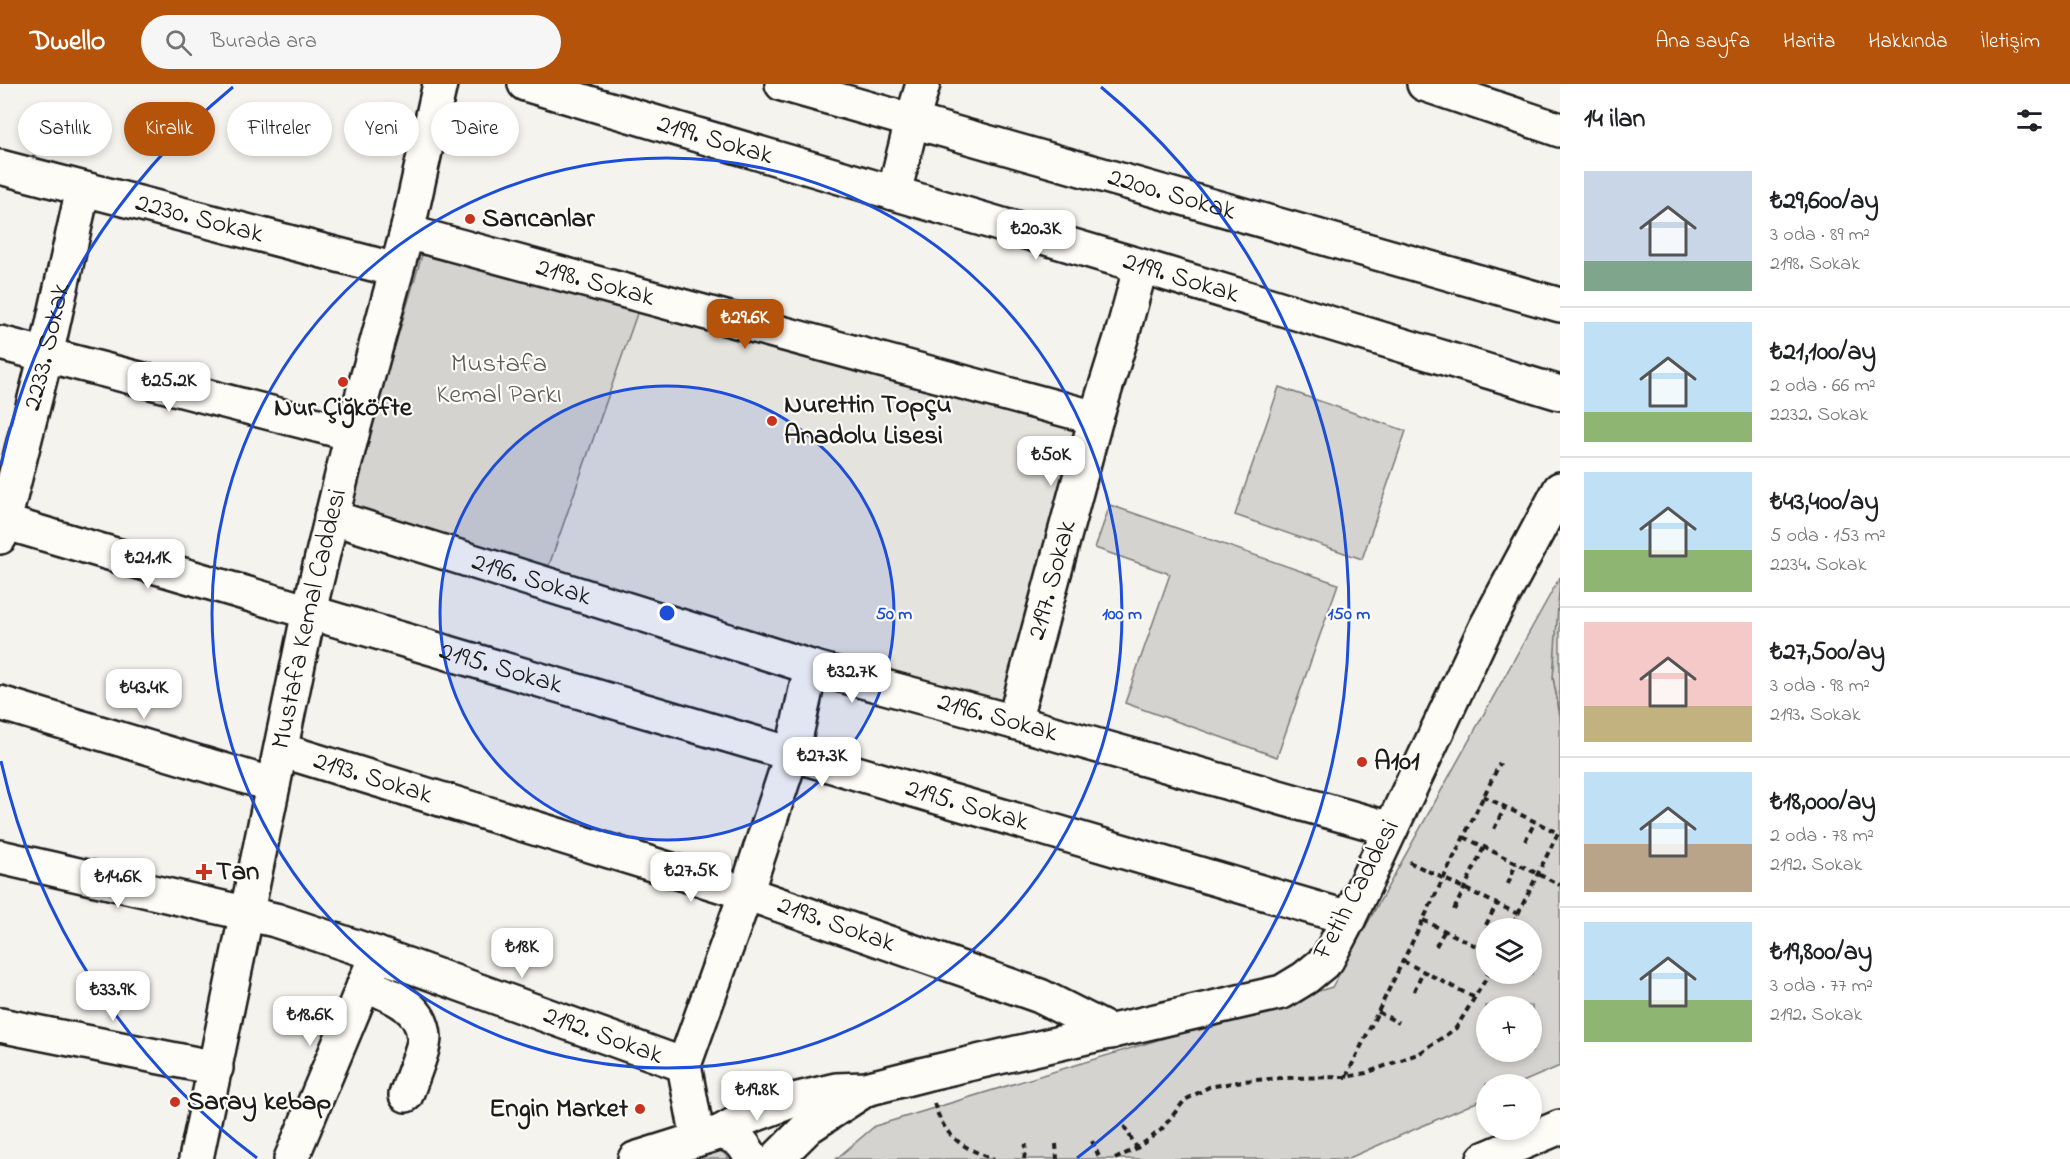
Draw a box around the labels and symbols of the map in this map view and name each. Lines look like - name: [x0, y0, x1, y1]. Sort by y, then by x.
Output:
- street label: 2199. Sokak: [652, 104, 778, 176]
- street label: 2200. Sokak: [1103, 158, 1240, 231]
- street label: 2230. Sokak: [131, 184, 268, 254]
- place label: Sarıcanlar: [482, 200, 595, 239]
- pin: ₺20.3K: [987, 210, 1085, 261]
- marker: Sarıcanlar: [463, 212, 477, 226]
- street label: 2199. Sokak: [1118, 242, 1244, 314]
- street label: 2198. Sokak: [532, 248, 659, 318]
- street label: 2233. Sokak: [13, 279, 81, 415]
- pin: ₺29.6K: [696, 299, 794, 350]
- park label: Mustafa Kemal Parkı: [436, 345, 562, 415]
- pin: ₺25.2K: [120, 362, 218, 413]
- marker: Nur Çiğköfte: [336, 375, 350, 389]
- place label: Nurettin Topçu Anadolu Lisesi: [784, 386, 952, 456]
- place label: Nur Çiğköfte: [274, 389, 413, 429]
- marker: Nurettin Topçu Anadolu Lisesi: [765, 414, 779, 428]
- pin: ₺50K: [1015, 436, 1087, 487]
- street label: Mustafa Kemal Caddesi: [262, 485, 358, 752]
- street label: 2197. Sokak: [1018, 516, 1087, 644]
- pin: ₺21.1K: [99, 539, 197, 590]
- street label: 2196. Sokak: [467, 543, 596, 617]
- text: 50 m: [876, 602, 912, 628]
- text: 100 m: [1102, 602, 1142, 628]
- text: 150 m: [1328, 602, 1370, 628]
- centre of rings: [657, 603, 677, 623]
- street label: 2195. Sokak: [434, 632, 567, 705]
- pin: ₺32.7K: [803, 653, 901, 704]
- pin: ₺43.4K: [95, 669, 193, 720]
- street label: 2196. Sokak: [933, 683, 1062, 753]
- pin: ₺27.3K: [773, 737, 871, 788]
- street label: 2193. Sokak: [309, 742, 437, 815]
- place label: A101: [1374, 743, 1420, 782]
- marker: A101: [1355, 755, 1369, 769]
- street label: 2195. Sokak: [901, 769, 1033, 842]
- street label: Fetih Caddesi: [1303, 813, 1410, 968]
- pin: ₺27.5K: [642, 852, 740, 903]
- place label: Tan: [216, 853, 259, 892]
- pin: ₺14.6K: [69, 858, 167, 909]
- marker: Tan: [197, 865, 211, 879]
- street label: 2193. Sokak: [772, 886, 901, 963]
- pin: ₺18K: [486, 928, 558, 979]
- pin: ₺33.9K: [64, 971, 162, 1022]
- pin: ₺18.6K: [261, 996, 359, 1047]
- street label: 2192. Sokak: [538, 996, 668, 1075]
- pin: ₺19.8K: [708, 1071, 806, 1122]
- place label: Saray kebap: [187, 1083, 331, 1122]
- place label: Engin Market: [489, 1090, 629, 1130]
- marker: Saray kebap: [168, 1095, 182, 1109]
- marker: Engin Market: [633, 1102, 647, 1116]

